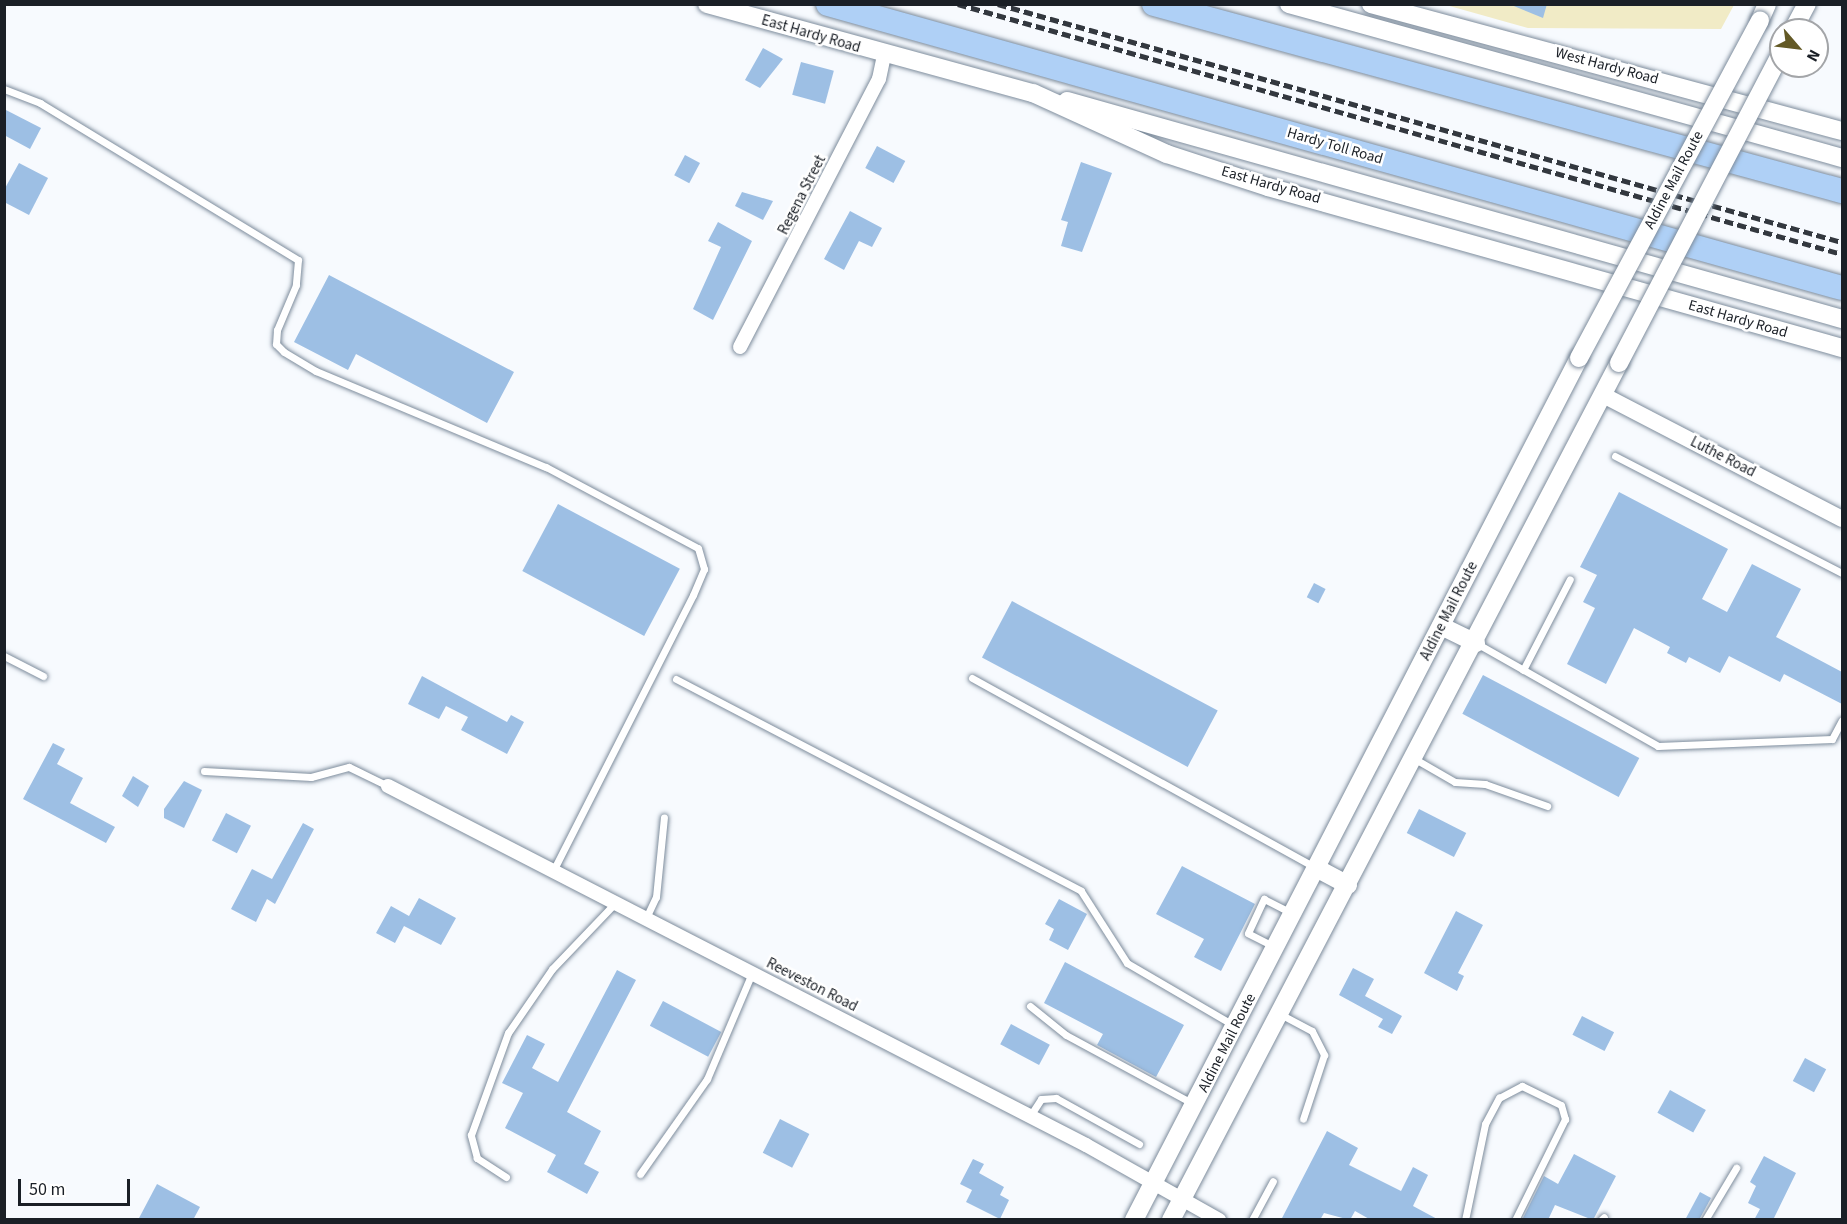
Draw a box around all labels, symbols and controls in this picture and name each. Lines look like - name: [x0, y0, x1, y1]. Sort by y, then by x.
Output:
- street label: East Hardy Road: [759, 11, 863, 57]
- north arrow: [1769, 18, 1829, 78]
- street label: West Hardy Road: [1553, 44, 1661, 88]
- text: N: [1801, 46, 1825, 65]
- street label: Hardy Toll Road: [1285, 124, 1385, 168]
- street label: Aldine Mail Route: [1641, 128, 1707, 232]
- street label: Regena Street: [774, 152, 830, 238]
- street label: East Hardy Road: [1219, 162, 1323, 208]
- street label: East Hardy Road: [1686, 296, 1790, 342]
- street label: Luthe Road: [1687, 433, 1759, 481]
- street label: Aldine Mail Route: [1416, 559, 1482, 663]
- street label: Reeveston Road: [763, 954, 861, 1016]
- street label: Aldine Mail Route: [1194, 991, 1260, 1095]
- scale bar: [21, 1167, 134, 1205]
- text: 50 m: [29, 1177, 65, 1202]

